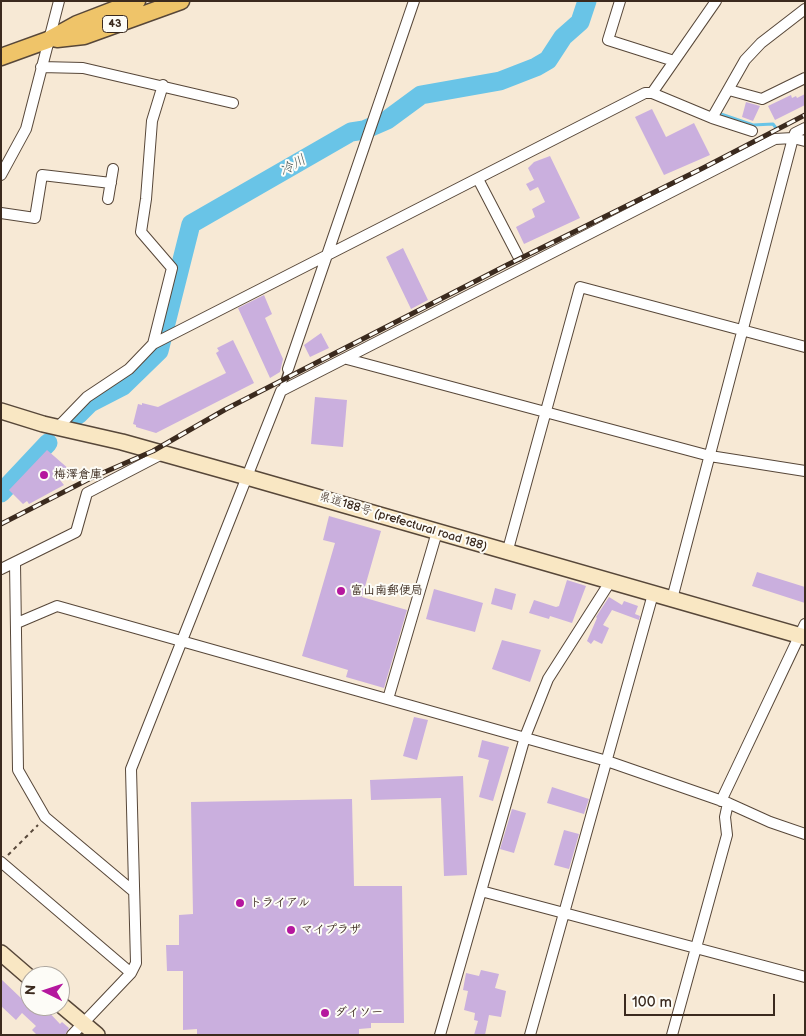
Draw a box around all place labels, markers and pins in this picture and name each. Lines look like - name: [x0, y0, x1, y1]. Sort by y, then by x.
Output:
- place label: 梅澤倉庫: [54, 468, 102, 482]
- marker: 梅澤倉庫: [38, 469, 50, 481]
- place label: 富山南郵便局: [351, 584, 423, 598]
- marker: 富山南郵便局: [335, 585, 347, 597]
- place label: トライアル: [250, 896, 310, 910]
- marker: トライアル: [234, 897, 246, 909]
- place label: マイプラザ: [301, 923, 361, 937]
- marker: マイプラザ: [285, 924, 297, 936]
- place label: ダイソー: [335, 1006, 383, 1020]
- marker: ダイソー: [319, 1007, 331, 1019]

